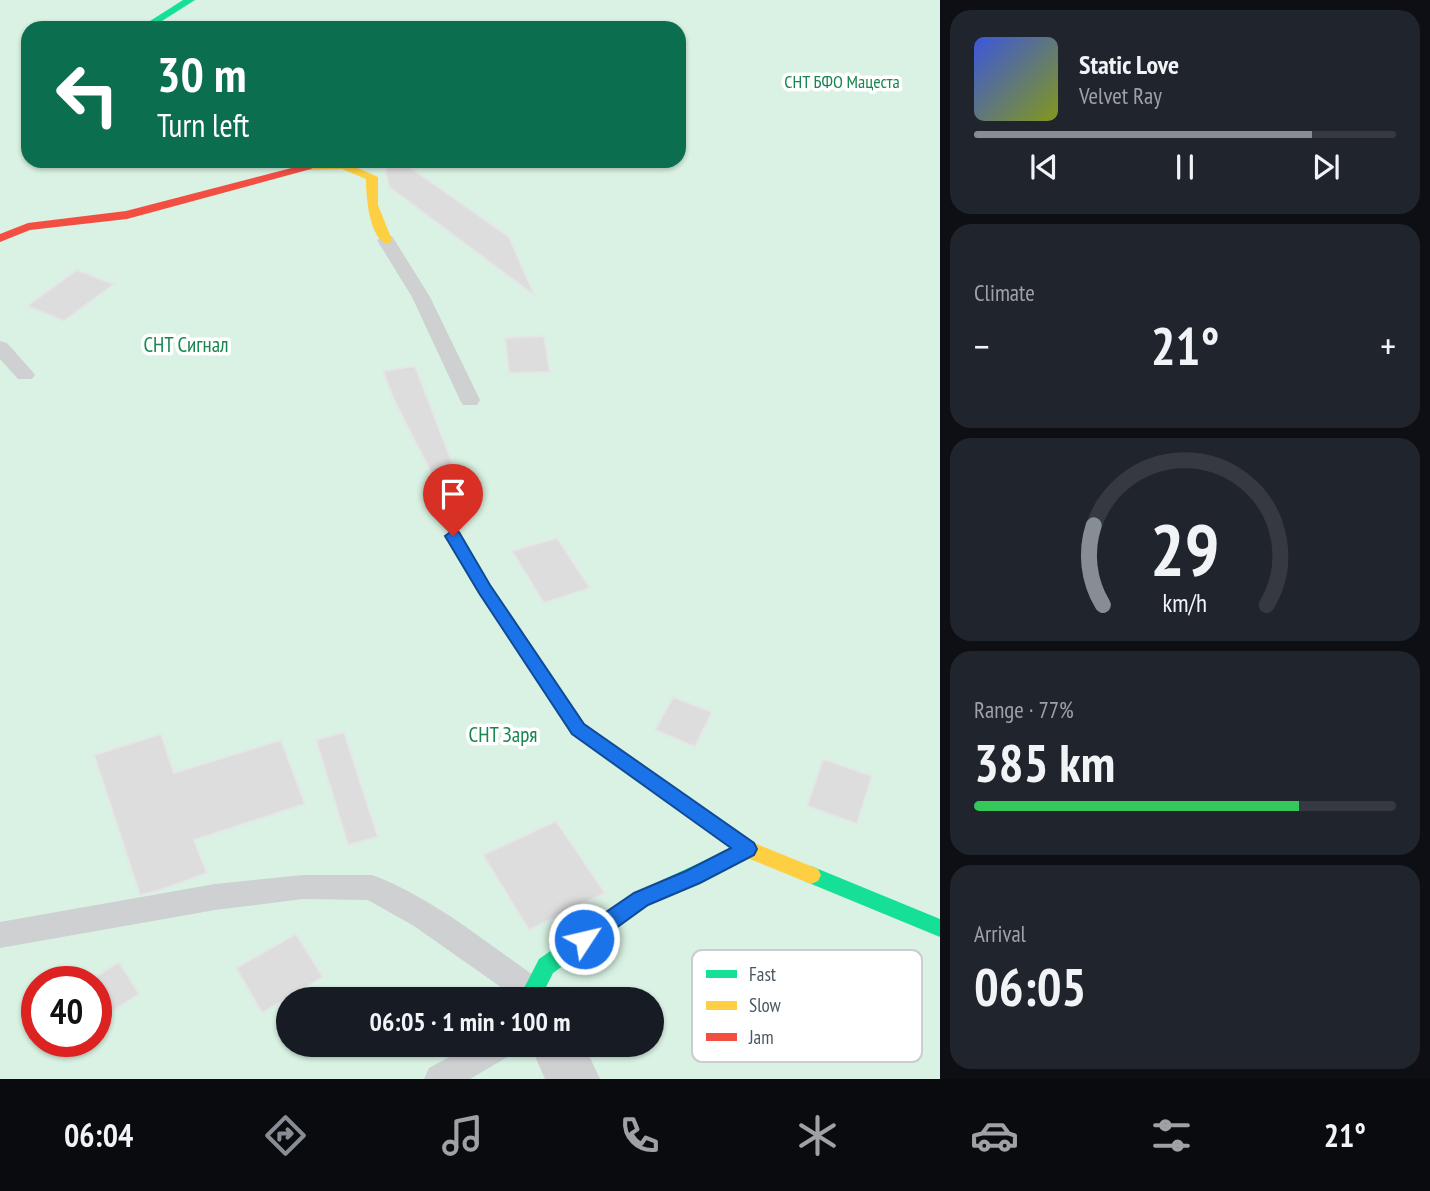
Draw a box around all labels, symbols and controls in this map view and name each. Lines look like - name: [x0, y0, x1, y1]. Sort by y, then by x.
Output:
- text: 30 m: [157, 42, 246, 106]
- text: Static Love: [1079, 48, 1179, 81]
- icon: left: [42, 49, 133, 140]
- park label: СНТ БФО Мацеста: [784, 70, 900, 93]
- text: Velvet Ray: [1079, 81, 1162, 110]
- text: Turn left: [157, 104, 249, 146]
- icon: previous: [1025, 148, 1063, 186]
- icon: pause: [1166, 148, 1204, 186]
- icon: next: [1307, 148, 1345, 186]
- text: Climate: [974, 278, 1035, 307]
- text: 21°: [1151, 312, 1219, 379]
- text: −: [974, 321, 990, 370]
- text: +: [1380, 321, 1396, 370]
- park label: СНТ Сигнал: [143, 331, 229, 358]
- pin: [423, 464, 483, 536]
- icon: arrive: [434, 475, 472, 513]
- text: 29: [1150, 502, 1220, 596]
- text: km/h: [1163, 587, 1207, 619]
- text: Range · 77%: [974, 695, 1074, 724]
- park label: СНТ Заря: [469, 721, 537, 748]
- text: 385 km: [974, 729, 1115, 796]
- position arrow: [547, 902, 621, 976]
- text: Arrival: [974, 919, 1026, 948]
- legend: [692, 950, 922, 1062]
- text: 06:05: [974, 953, 1086, 1020]
- text: Fast: [749, 962, 777, 986]
- speed limit sign: 40: [21, 966, 112, 1057]
- text: Slow: [749, 993, 782, 1017]
- text: 06:05 · 1 min · 100 m: [370, 1005, 570, 1038]
- text: Jam: [748, 1025, 774, 1049]
- icon: directions: [261, 1111, 310, 1160]
- icon: music: [438, 1111, 487, 1160]
- icon: phone: [615, 1111, 664, 1160]
- icon: climate: [793, 1111, 842, 1160]
- icon: car: [970, 1111, 1019, 1160]
- icon: filters: [1147, 1111, 1196, 1160]
- text: 06:04: [64, 1114, 133, 1156]
- text: 21°: [1324, 1114, 1366, 1156]

